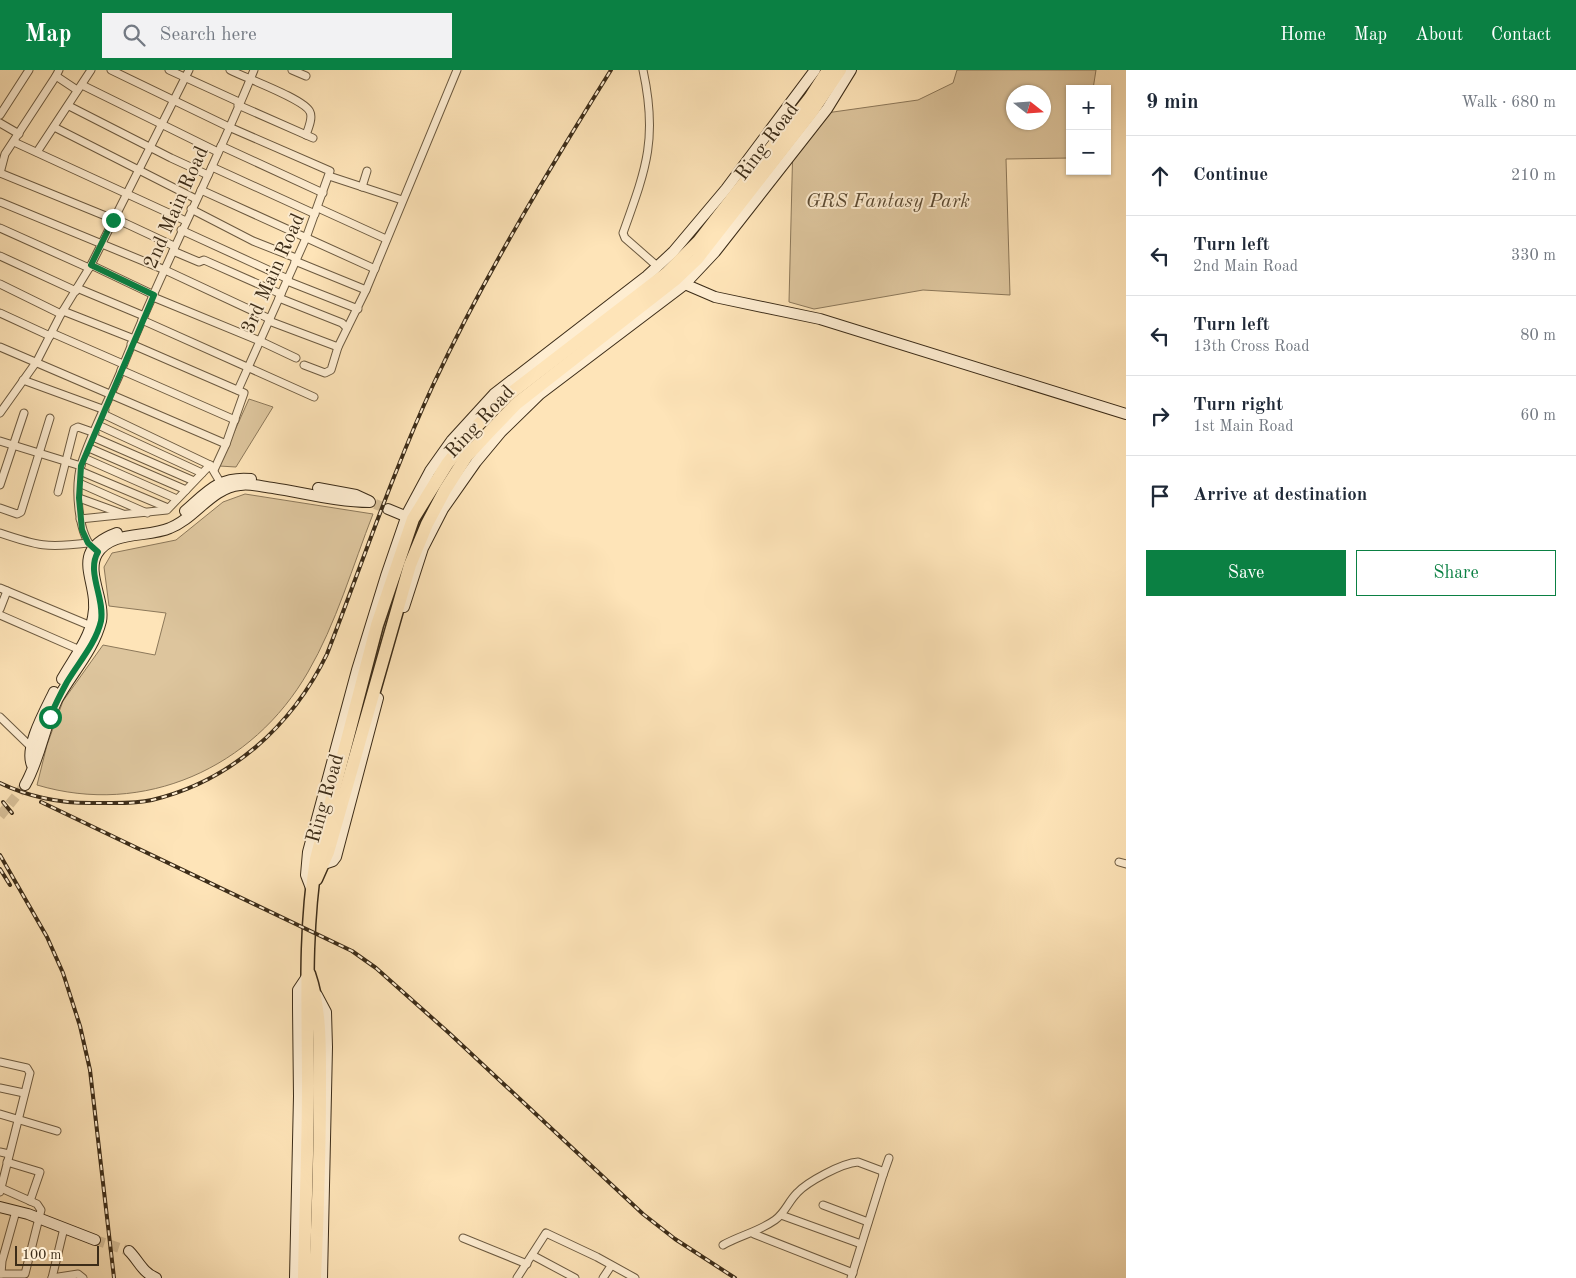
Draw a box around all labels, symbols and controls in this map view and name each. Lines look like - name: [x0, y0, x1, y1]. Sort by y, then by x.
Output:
- search box: [102, 13, 452, 58]
- icon: search: [120, 21, 148, 49]
- text: Map: [25, 23, 72, 47]
- text: Search here: [160, 26, 257, 45]
- text: Home: [1280, 26, 1326, 44]
- text: Map: [1354, 26, 1387, 44]
- text: About: [1415, 26, 1463, 44]
- text: Contact: [1491, 26, 1551, 44]
- north arrow: [1006, 85, 1051, 130]
- map controls: [1066, 85, 1111, 175]
- button: +: [1066, 85, 1111, 130]
- text: 9 min: [1146, 92, 1199, 113]
- text: Walk · 680 m: [1461, 95, 1556, 111]
- street label: Ring Road: [732, 100, 803, 185]
- button: −: [1066, 130, 1111, 175]
- street label: 2nd Main Road: [141, 144, 213, 272]
- icon: ahead: [1146, 162, 1174, 190]
- text: Continue: [1193, 166, 1268, 185]
- text: 210 m: [1511, 168, 1556, 184]
- park label: GRS Fantasy Park: [806, 192, 970, 212]
- route end: [102, 209, 125, 232]
- street label: 3rd Main Road: [238, 211, 309, 337]
- text: Turn left: [1193, 236, 1270, 255]
- icon: left: [1146, 242, 1174, 270]
- text: 330 m: [1511, 248, 1556, 264]
- text: 2nd Main Road: [1193, 259, 1298, 275]
- text: Turn left: [1193, 316, 1270, 335]
- icon: left: [1146, 322, 1174, 350]
- text: 80 m: [1520, 328, 1556, 344]
- text: 13th Cross Road: [1193, 339, 1310, 355]
- street label: Ring Road: [442, 382, 519, 463]
- text: Turn right: [1193, 396, 1283, 415]
- icon: right: [1146, 402, 1174, 430]
- text: 60 m: [1520, 408, 1556, 424]
- text: 1st Main Road: [1193, 419, 1294, 435]
- icon: arrive: [1146, 482, 1174, 510]
- text: Arrive at destination: [1193, 486, 1367, 505]
- button: Save: [1146, 550, 1346, 596]
- button: Share: [1356, 550, 1556, 596]
- route start: [39, 706, 62, 729]
- street label: Ring Road: [304, 752, 348, 845]
- scale bar: [15, 1243, 99, 1266]
- text: 100 m: [22, 1248, 61, 1262]

